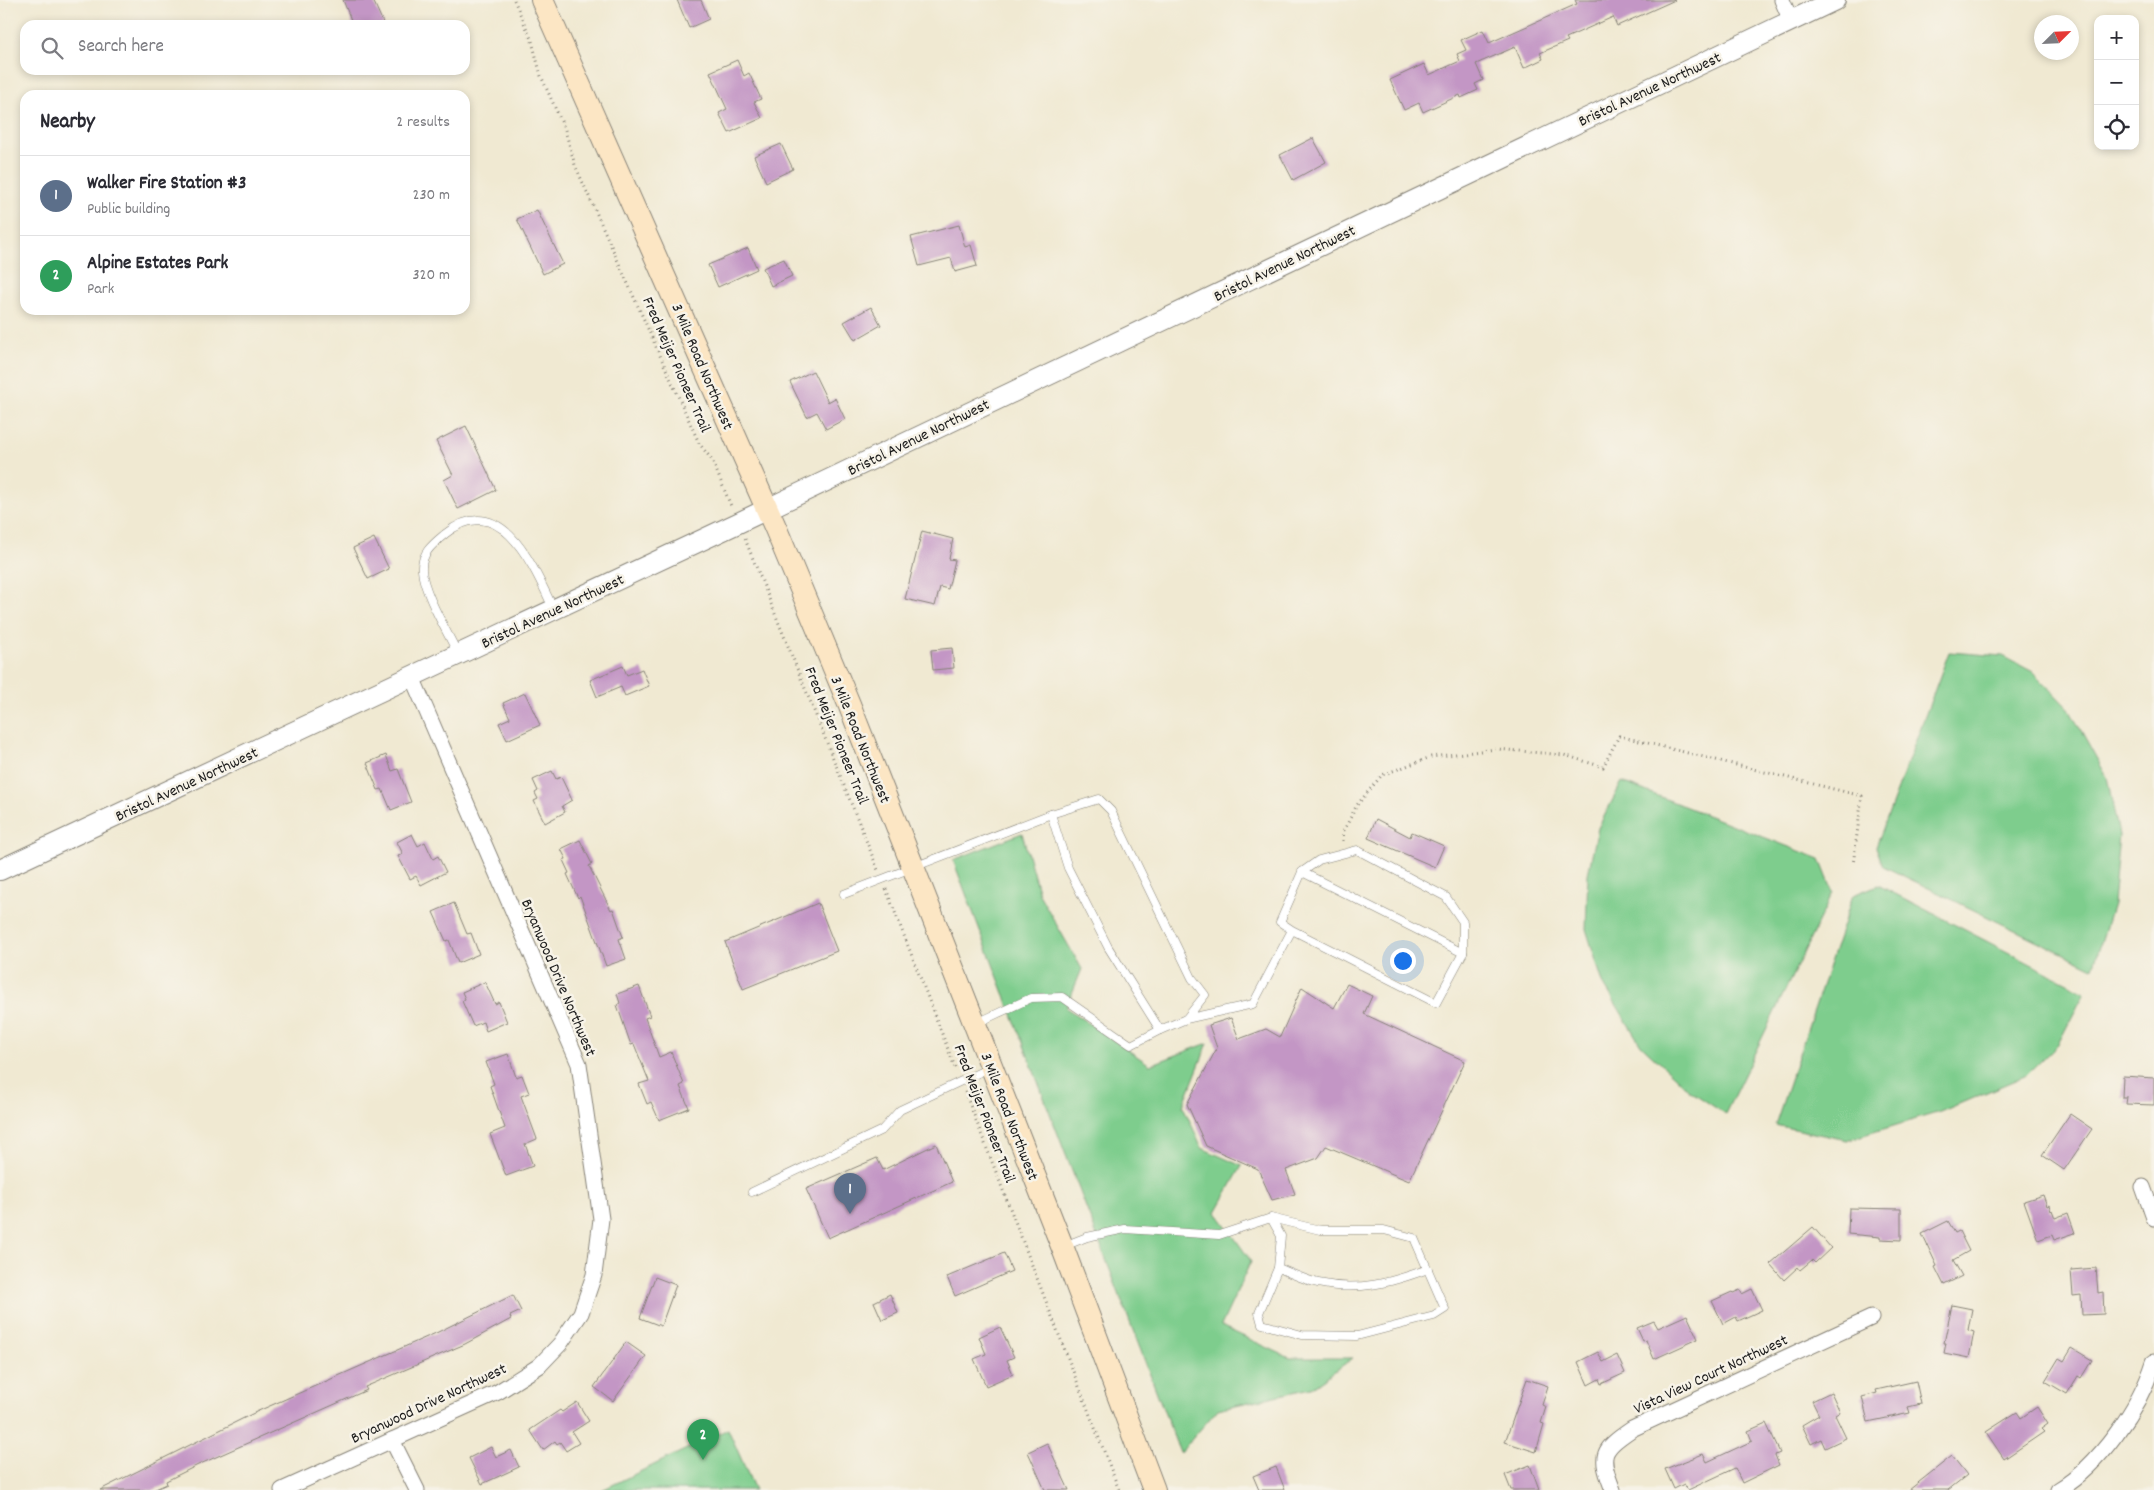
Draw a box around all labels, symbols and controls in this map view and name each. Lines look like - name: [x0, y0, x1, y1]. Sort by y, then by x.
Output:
- north arrow: [2034, 15, 2079, 60]
- map controls: [2094, 15, 2139, 150]
- button: +: [2094, 15, 2139, 60]
- search box: [20, 20, 470, 75]
- icon: search: [38, 34, 66, 62]
- text: Search here: [78, 34, 164, 61]
- street label: Bristol Avenue Northwest: [1575, 47, 1725, 134]
- button: −: [2094, 60, 2139, 105]
- button: locate: [2094, 105, 2139, 150]
- text: Nearby: [40, 108, 95, 138]
- text: 2 results: [396, 111, 450, 134]
- text: Walker Fire Station #3: [87, 171, 246, 198]
- text: 1: [54, 184, 58, 207]
- text: 230 m: [413, 184, 450, 207]
- text: Public building: [87, 198, 170, 221]
- street label: Bristol Avenue Northwest: [1210, 220, 1360, 309]
- text: Alpine Estates Park: [87, 251, 228, 278]
- text: 2: [53, 264, 60, 287]
- text: 320 m: [413, 264, 450, 287]
- text: Park: [87, 278, 114, 301]
- street label: Fred Meijer Pioneer Trail: [635, 293, 716, 437]
- street label: 3 Mile Road Northwest: [665, 300, 739, 434]
- street label: Bristol Avenue Northwest: [844, 394, 994, 483]
- street label: Bristol Avenue Northwest: [478, 569, 628, 656]
- street label: Fred Meijer Pioneer Trail: [798, 664, 874, 808]
- street label: 3 Mile Road Northwest: [824, 673, 896, 807]
- street label: Bristol Avenue Northwest: [112, 742, 262, 829]
- street label: Bryanwood Drive Northwest: [514, 896, 601, 1060]
- your location: [1390, 948, 1416, 974]
- street label: Fred Meijer Pioneer Trail: [947, 1041, 1021, 1187]
- street label: 3 Mile Road Northwest: [974, 1050, 1044, 1184]
- pin: 1: [834, 1173, 866, 1214]
- street label: Vista View Court Northwest: [1630, 1329, 1792, 1421]
- street label: Bryanwood Drive Northwest: [347, 1358, 511, 1450]
- pin: 2: [687, 1419, 719, 1460]

